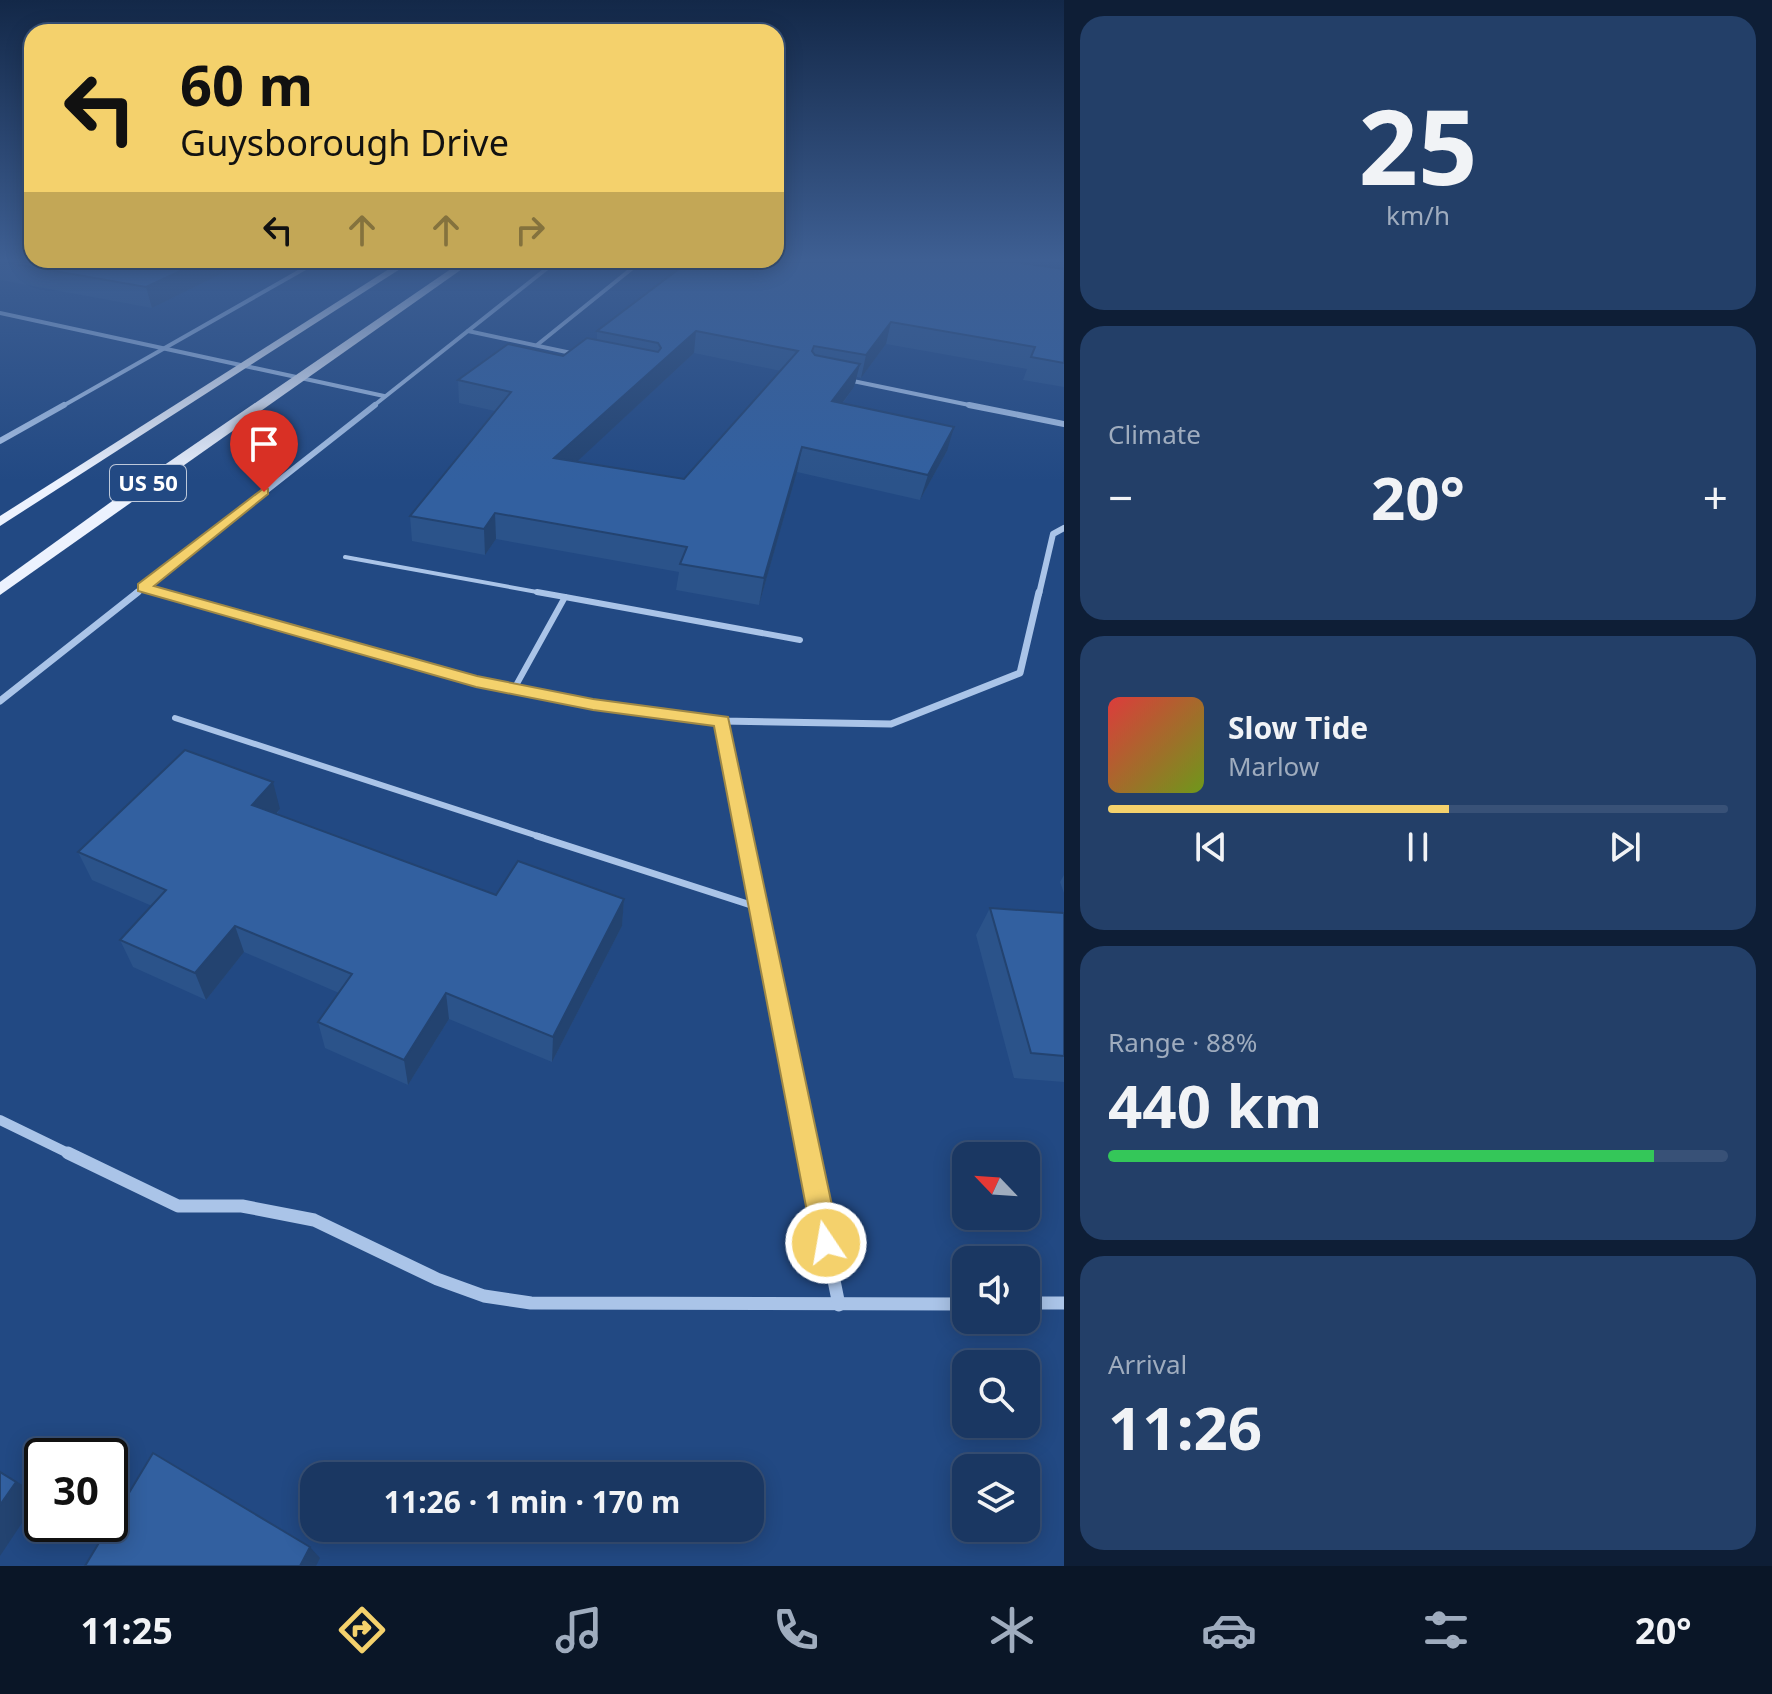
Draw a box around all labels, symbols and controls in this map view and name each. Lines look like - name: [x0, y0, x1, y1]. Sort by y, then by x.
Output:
- text: 60 m: [180, 46, 313, 122]
- icon: left: [48, 56, 152, 160]
- text: 25: [1359, 74, 1477, 215]
- text: Guysborough Drive: [180, 118, 509, 167]
- text: km/h: [1386, 197, 1450, 233]
- icon: left: [256, 208, 300, 252]
- icon: ahead: [340, 208, 384, 252]
- icon: ahead: [424, 208, 468, 252]
- icon: right: [508, 208, 552, 252]
- pin: [230, 410, 298, 492]
- text: Climate: [1108, 416, 1201, 452]
- icon: arrive: [242, 422, 286, 466]
- text: 20°: [1371, 456, 1465, 538]
- road number: US 50: [110, 465, 186, 501]
- text: −: [1108, 467, 1133, 527]
- text: +: [1703, 467, 1728, 527]
- text: Slow Tide: [1228, 707, 1368, 748]
- text: Marlow: [1228, 748, 1319, 784]
- icon: previous: [1189, 825, 1233, 869]
- icon: pause: [1396, 825, 1440, 869]
- icon: next: [1603, 825, 1647, 869]
- text: Range · 88%: [1108, 1024, 1257, 1060]
- text: 440 km: [1108, 1064, 1322, 1146]
- north arrow: [952, 1142, 1040, 1230]
- map controls: [952, 1142, 1040, 1542]
- position arrow: [784, 1201, 868, 1285]
- button: sound: [952, 1246, 1040, 1334]
- text: Arrival: [1108, 1346, 1187, 1382]
- button: search: [952, 1350, 1040, 1438]
- text: 11:26: [1108, 1386, 1262, 1468]
- speed limit sign: 30: [24, 1438, 128, 1542]
- button: layers: [952, 1454, 1040, 1542]
- text: 11:26 · 1 min · 170 m: [384, 1481, 680, 1522]
- icon: directions: [334, 1602, 390, 1658]
- icon: music: [551, 1602, 607, 1658]
- icon: phone: [768, 1602, 824, 1658]
- icon: climate: [984, 1602, 1040, 1658]
- icon: car: [1201, 1602, 1257, 1658]
- icon: filters: [1418, 1602, 1474, 1658]
- text: 11:25: [80, 1606, 173, 1655]
- text: 20°: [1635, 1606, 1692, 1655]

